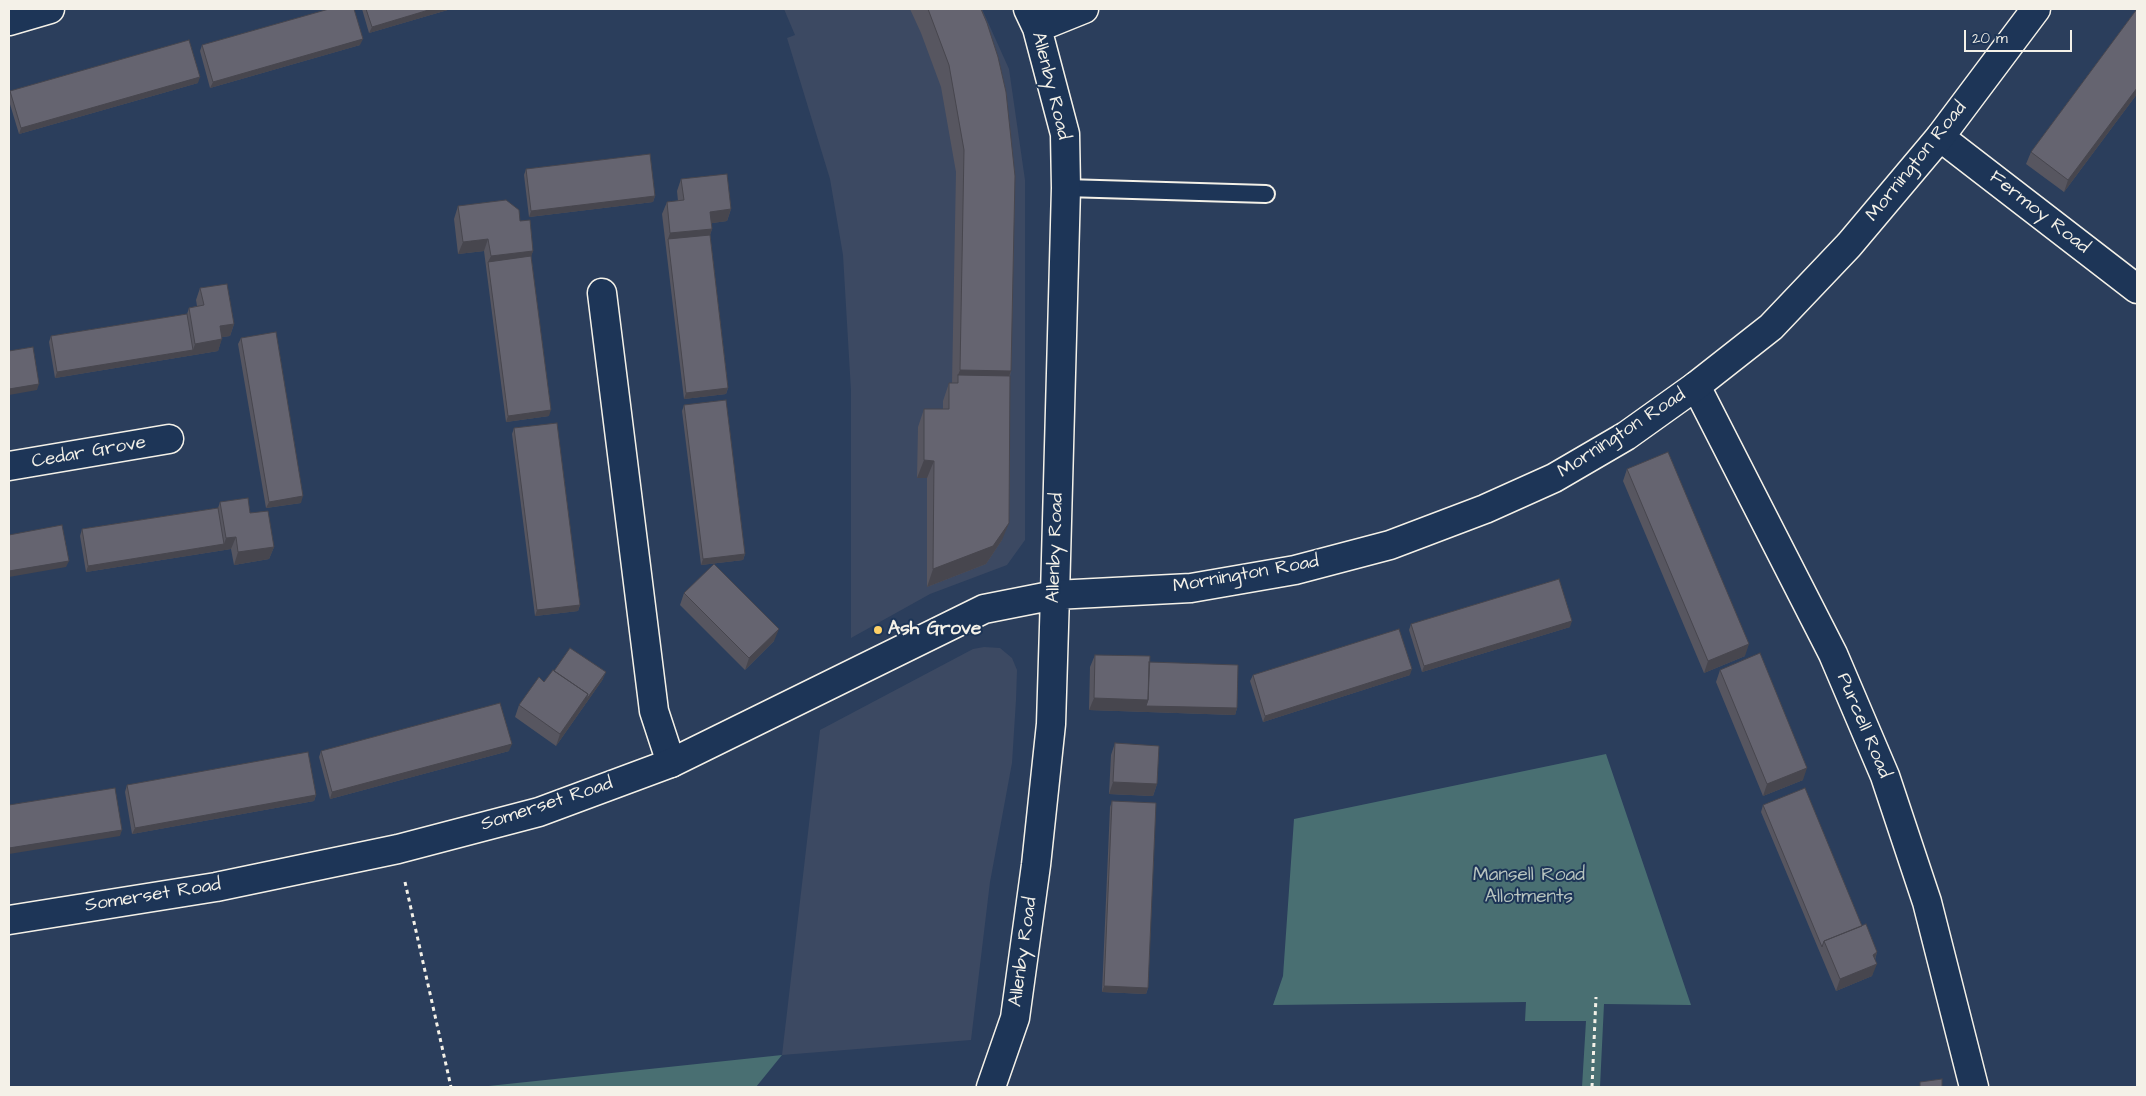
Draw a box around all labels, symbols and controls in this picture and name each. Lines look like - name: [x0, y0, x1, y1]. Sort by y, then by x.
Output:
- scale bar: [1966, 20, 2074, 52]
- text: 20 m: [1972, 28, 2008, 49]
- street label: Allenby Road: [1026, 30, 1074, 142]
- street label: Mornington Road: [1862, 97, 1972, 227]
- street label: Fermoy Road: [1984, 167, 2094, 259]
- street label: Mornington Road: [1554, 384, 1690, 484]
- street label: Cedar Grove: [30, 432, 148, 474]
- street label: Allenby Road: [1043, 493, 1069, 603]
- street label: Mornington Road: [1171, 551, 1321, 599]
- place label: Ash Grove: [888, 619, 981, 641]
- marker: Ash Grove: [872, 624, 884, 636]
- street label: Purcell Road: [1831, 670, 1895, 782]
- street label: Somerset Road: [478, 773, 616, 837]
- park label: Mansell Road Allotments: [1473, 865, 1585, 909]
- street label: Somerset Road: [83, 874, 223, 918]
- street label: Allenby Road: [1005, 896, 1043, 1008]

